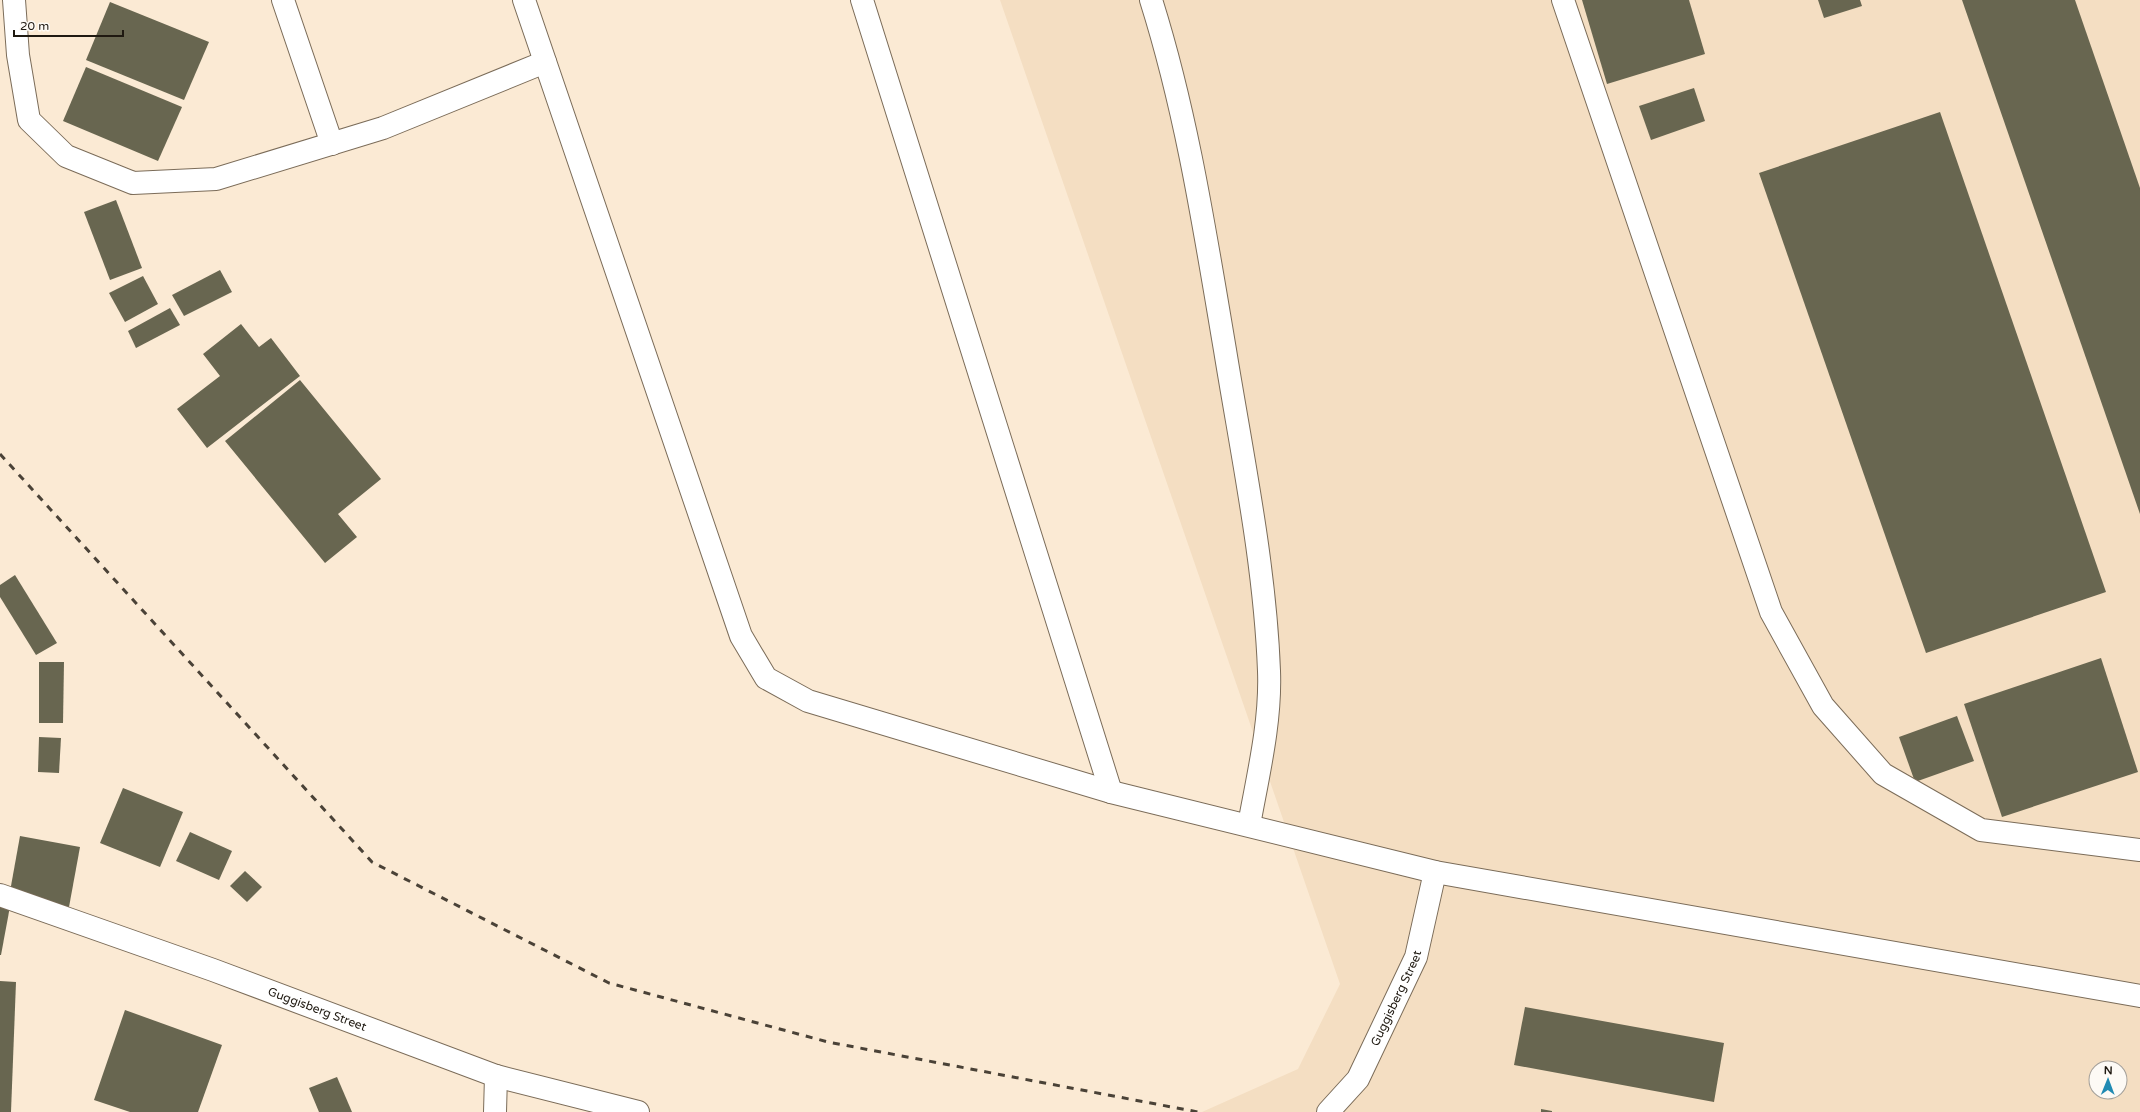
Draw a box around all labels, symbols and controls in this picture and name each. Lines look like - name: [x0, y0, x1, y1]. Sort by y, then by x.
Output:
- scale bar: [14, 12, 123, 38]
- text: 20 m: [20, 19, 49, 33]
- street label: Guggisberg Street: [1368, 949, 1424, 1048]
- street label: Guggisberg Street: [266, 984, 369, 1034]
- north arrow: [2088, 1060, 2128, 1100]
- text: N: [2104, 1064, 2113, 1077]

